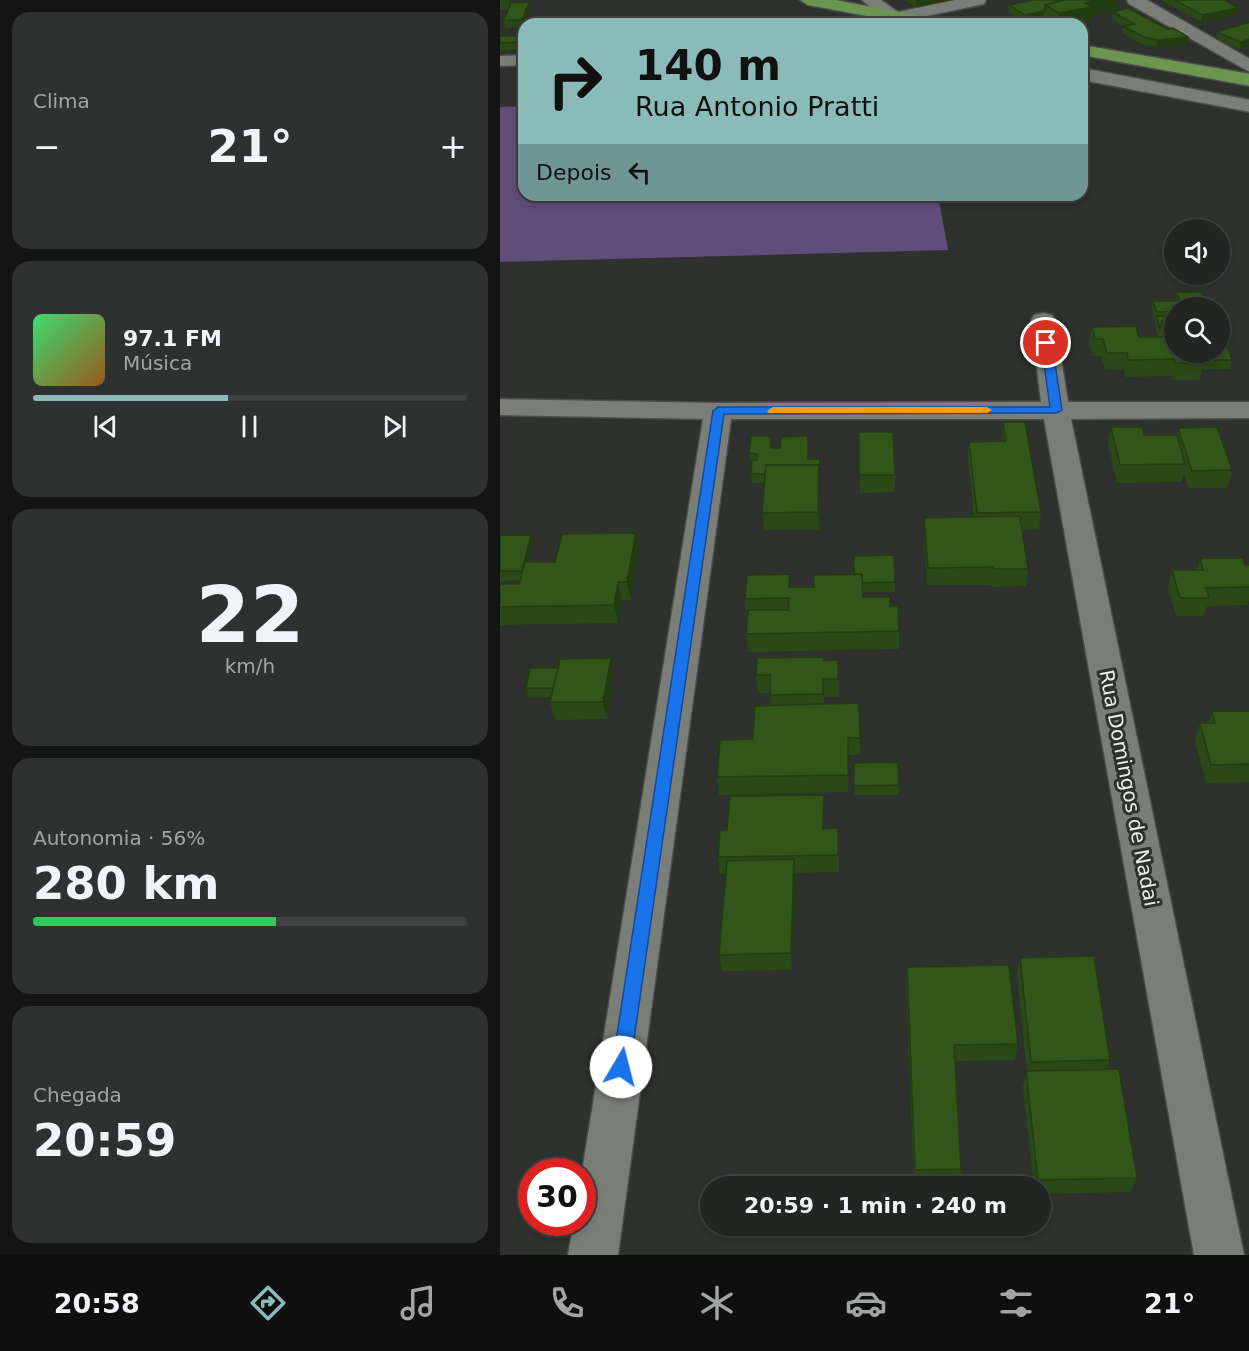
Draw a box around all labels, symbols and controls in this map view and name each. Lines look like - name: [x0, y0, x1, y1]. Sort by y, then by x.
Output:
- text: 140 m: [635, 41, 781, 90]
- icon: right: [536, 42, 614, 120]
- text: Clima: [33, 89, 90, 113]
- text: Rua Antonio Pratti: [635, 91, 879, 122]
- text: 21°: [207, 120, 293, 173]
- text: −: [33, 127, 61, 166]
- text: +: [439, 127, 467, 166]
- icon: left: [623, 156, 656, 189]
- text: Depois: [536, 160, 611, 185]
- map controls: [1164, 219, 1230, 363]
- button: sound: [1164, 219, 1230, 285]
- button: search: [1164, 297, 1230, 363]
- pin: [1020, 317, 1071, 368]
- text: 97.1 FM: [123, 326, 222, 351]
- icon: arrive: [1029, 326, 1062, 359]
- text: Música: [123, 351, 192, 375]
- icon: previous: [89, 410, 122, 443]
- icon: pause: [233, 410, 266, 443]
- icon: next: [378, 410, 411, 443]
- text: 22: [196, 570, 304, 660]
- text: km/h: [225, 654, 275, 678]
- street label: Rua Domingos de Nadai: [1094, 668, 1164, 908]
- text: Autonomia · 56%: [33, 826, 205, 850]
- text: 280 km: [33, 857, 219, 910]
- position arrow: [589, 1035, 653, 1099]
- text: Chegada: [33, 1083, 122, 1107]
- text: 20:59: [33, 1114, 176, 1167]
- speed limit sign: 30: [518, 1158, 596, 1236]
- text: 20:59 · 1 min · 240 m: [744, 1193, 1007, 1218]
- icon: directions: [247, 1282, 289, 1324]
- icon: music: [397, 1282, 439, 1324]
- icon: phone: [546, 1282, 588, 1324]
- icon: climate: [696, 1282, 738, 1324]
- icon: car: [845, 1282, 887, 1324]
- icon: filters: [995, 1282, 1037, 1324]
- text: 20:58: [54, 1288, 140, 1319]
- text: 21°: [1144, 1288, 1195, 1319]

